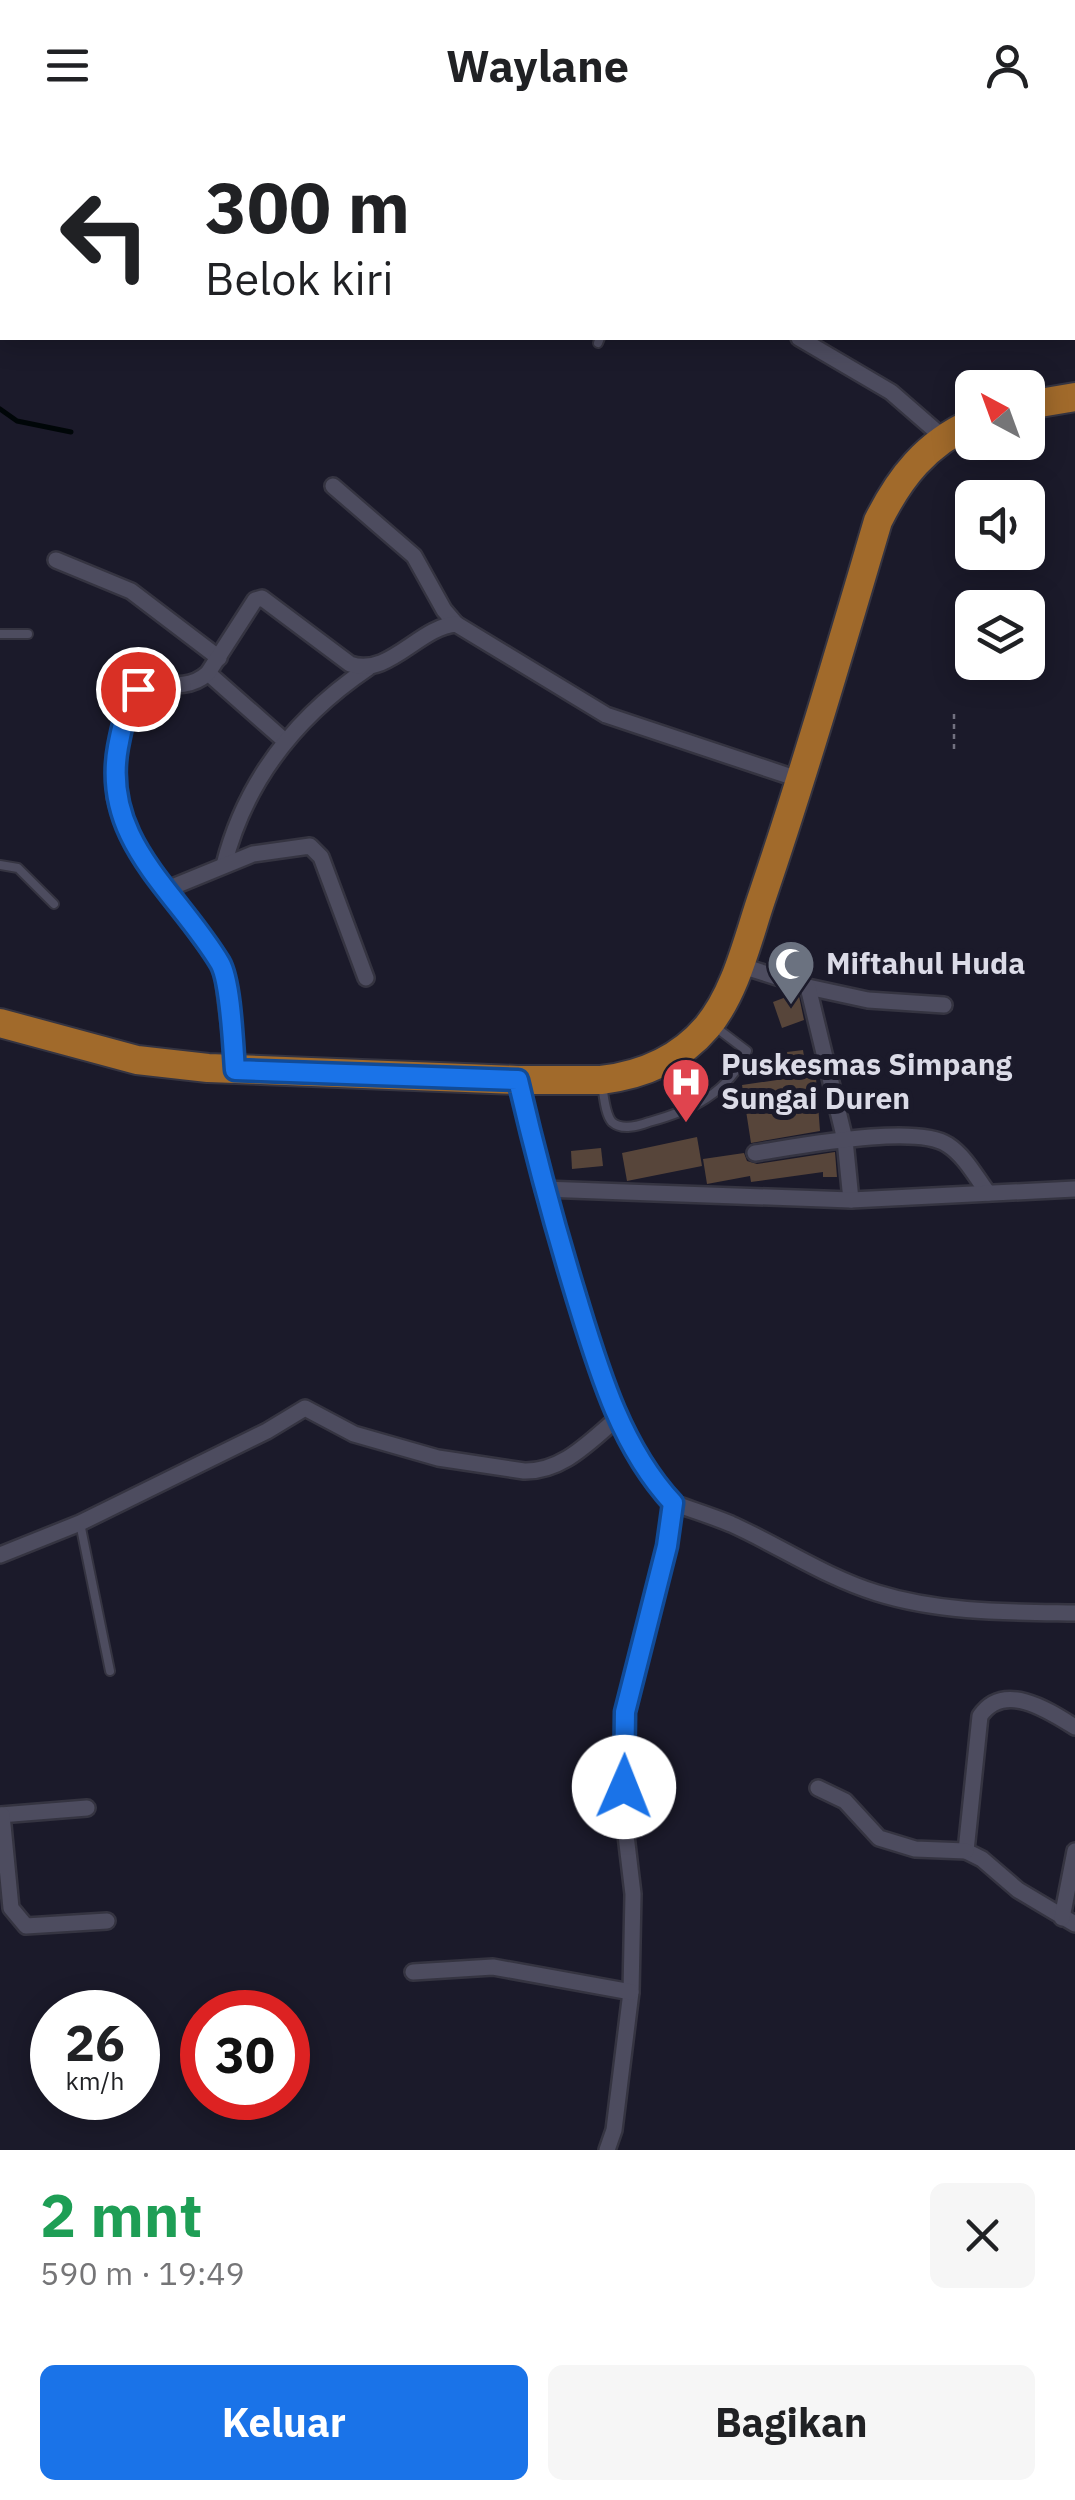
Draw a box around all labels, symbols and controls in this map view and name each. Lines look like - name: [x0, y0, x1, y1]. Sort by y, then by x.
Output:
- text: Waylane: [446, 36, 629, 94]
- icon: menu: [40, 38, 95, 93]
- icon: person: [980, 38, 1035, 93]
- text: 300 m: [205, 161, 410, 252]
- icon: left: [40, 170, 170, 300]
- text: Belok kiri: [205, 249, 394, 307]
- north arrow: [955, 370, 1045, 460]
- map controls: [955, 370, 1045, 680]
- button: sound: [955, 480, 1045, 570]
- button: layers: [955, 590, 1045, 680]
- pin: [96, 647, 181, 732]
- icon: arrive: [111, 662, 166, 717]
- mosque icon: Miftahul Huda: [765, 938, 817, 1006]
- place label: Miftahul Huda: [826, 943, 1025, 982]
- place label: Puskesmas Simpang Sungai Duren: [721, 1044, 1013, 1117]
- hospital icon: Puskesmas Simpang Sungai Duren: [660, 1056, 712, 1124]
- position arrow: [572, 1735, 676, 1839]
- speed limit sign: 30: [180, 1990, 310, 2120]
- text: 26: [65, 2010, 125, 2075]
- text: km/h: [66, 2064, 124, 2097]
- text: 2 mnt: [40, 2175, 203, 2254]
- button: close: [930, 2183, 1035, 2288]
- text: 590 m · 19:49: [40, 2252, 245, 2294]
- button: Keluar: [40, 2365, 528, 2480]
- button: Bagikan: [548, 2365, 1035, 2480]

